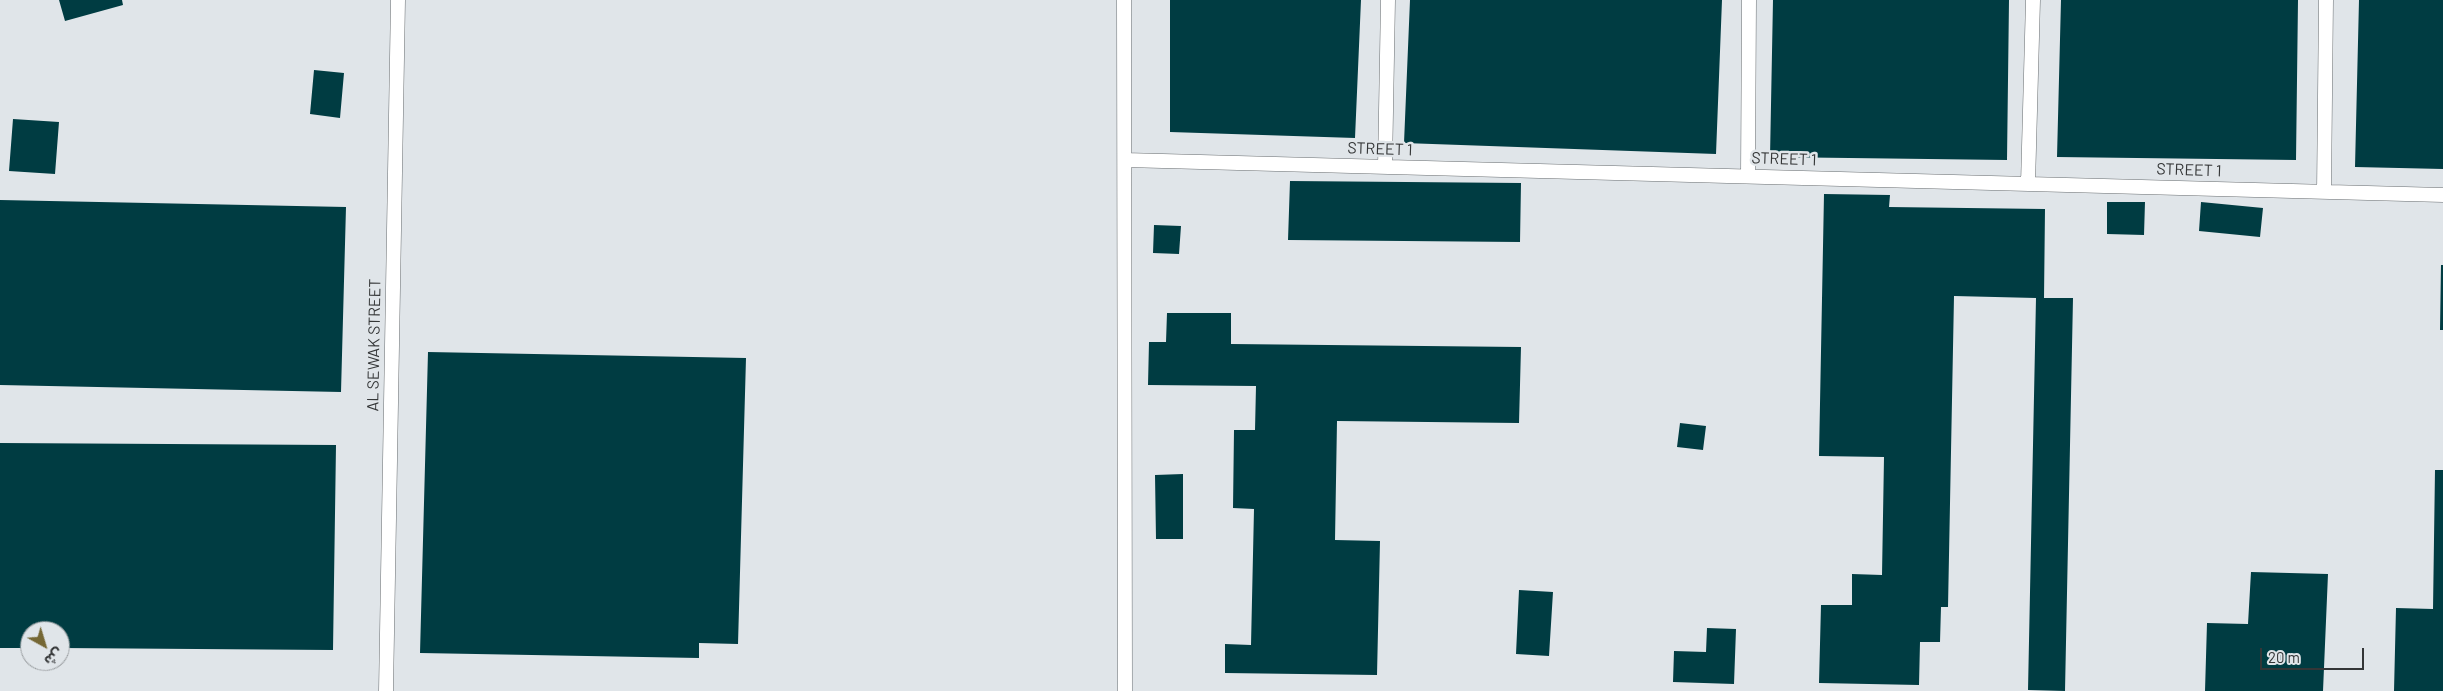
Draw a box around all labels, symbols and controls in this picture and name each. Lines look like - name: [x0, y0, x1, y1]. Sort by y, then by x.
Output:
- street label: STREET 1: [1347, 138, 1413, 160]
- street label: STREET 1: [1751, 148, 1817, 170]
- street label: STREET 1: [2156, 159, 2222, 181]
- street label: AL SEWAK STREET: [363, 278, 385, 412]
- north arrow: [20, 621, 70, 671]
- scale bar: [2263, 638, 2367, 670]
- text: ش: [41, 645, 67, 670]
- text: 20 m: [2268, 648, 2300, 666]

